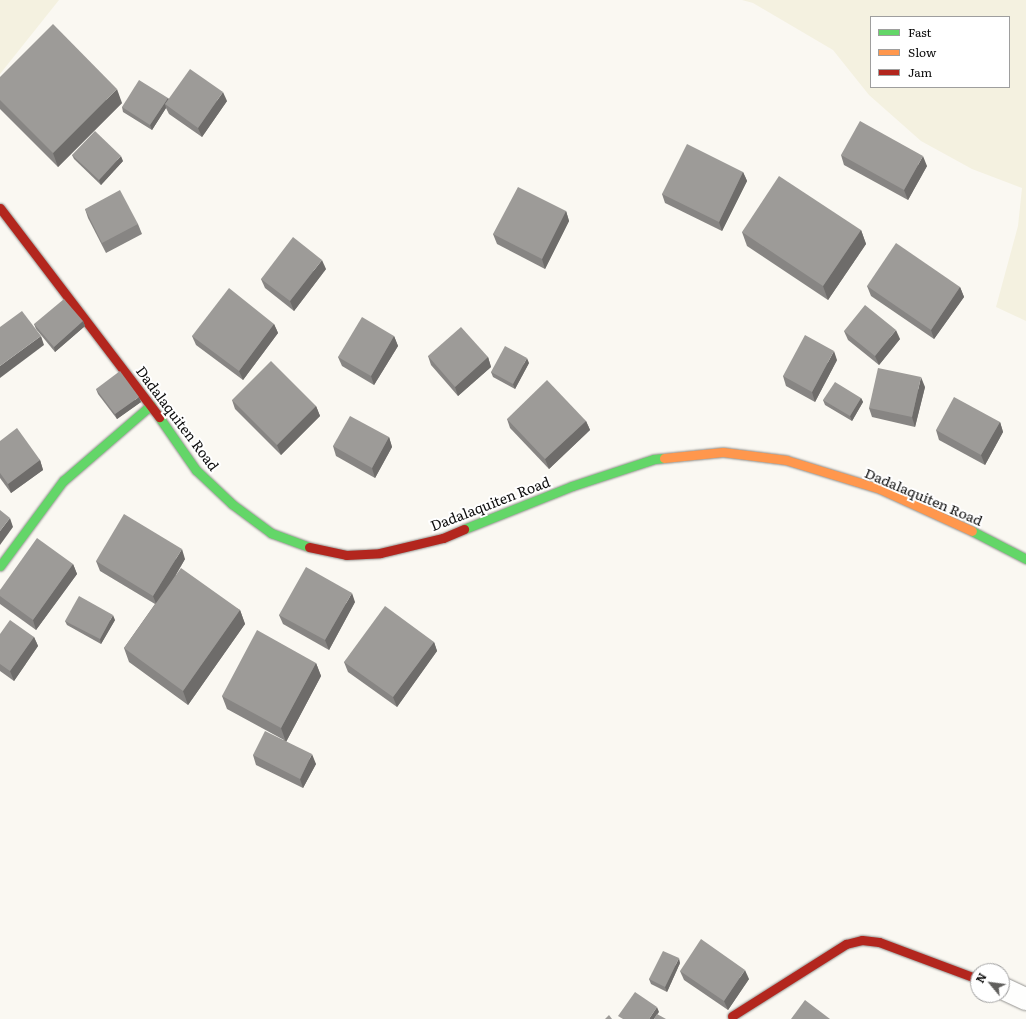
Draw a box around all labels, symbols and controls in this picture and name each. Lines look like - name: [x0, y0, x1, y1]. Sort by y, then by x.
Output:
- legend: [870, 16, 1010, 88]
- text: Fast: [908, 23, 931, 41]
- text: Slow: [908, 43, 936, 61]
- text: Jam: [908, 63, 932, 81]
- street label: Dadalaquiten Road: [133, 362, 223, 474]
- street label: Dadalaquiten Road: [862, 464, 986, 528]
- street label: Dadalaquiten Road: [428, 472, 552, 534]
- north arrow: [970, 963, 1010, 1003]
- text: N: [971, 970, 990, 986]

